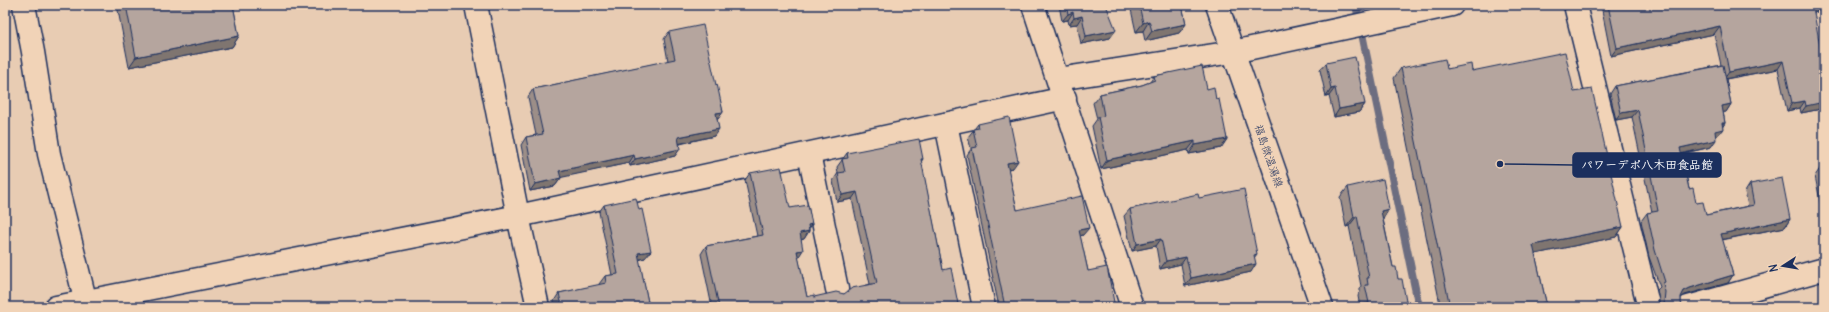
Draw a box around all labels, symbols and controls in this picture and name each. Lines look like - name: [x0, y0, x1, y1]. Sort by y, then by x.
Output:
- street label: 福島微温湯線: [1252, 123, 1286, 189]
- callout: パワーデポ八木田食品館: [1573, 153, 1721, 177]
- text: パワーデポ八木田食品館: [1581, 157, 1713, 172]
- north arrow: [1763, 246, 1803, 286]
- text: N: [1766, 263, 1781, 273]

